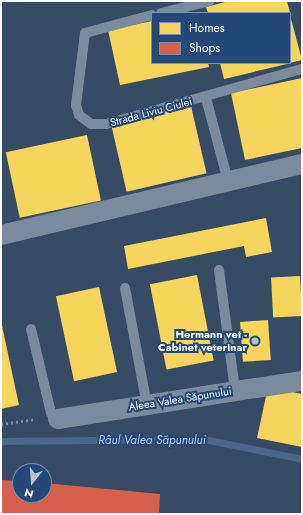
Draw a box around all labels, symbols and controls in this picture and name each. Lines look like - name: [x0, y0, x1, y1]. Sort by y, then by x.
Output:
- legend: [151, 12, 291, 64]
- text: Homes: [189, 19, 225, 37]
- text: Shops: [189, 39, 220, 57]
- street label: Strada Liviu Ciulei: [109, 95, 193, 129]
- place label: Hermann vet - Cabinet veterinar: [158, 328, 247, 354]
- marker: Hermann vet - Cabinet veterinar: [250, 336, 260, 346]
- street label: Aleea Valea Săpunului: [128, 384, 232, 414]
- water label: Râul Valea Săpunului: [98, 434, 206, 448]
- north arrow: [12, 463, 52, 503]
- text: N: [22, 485, 35, 502]

